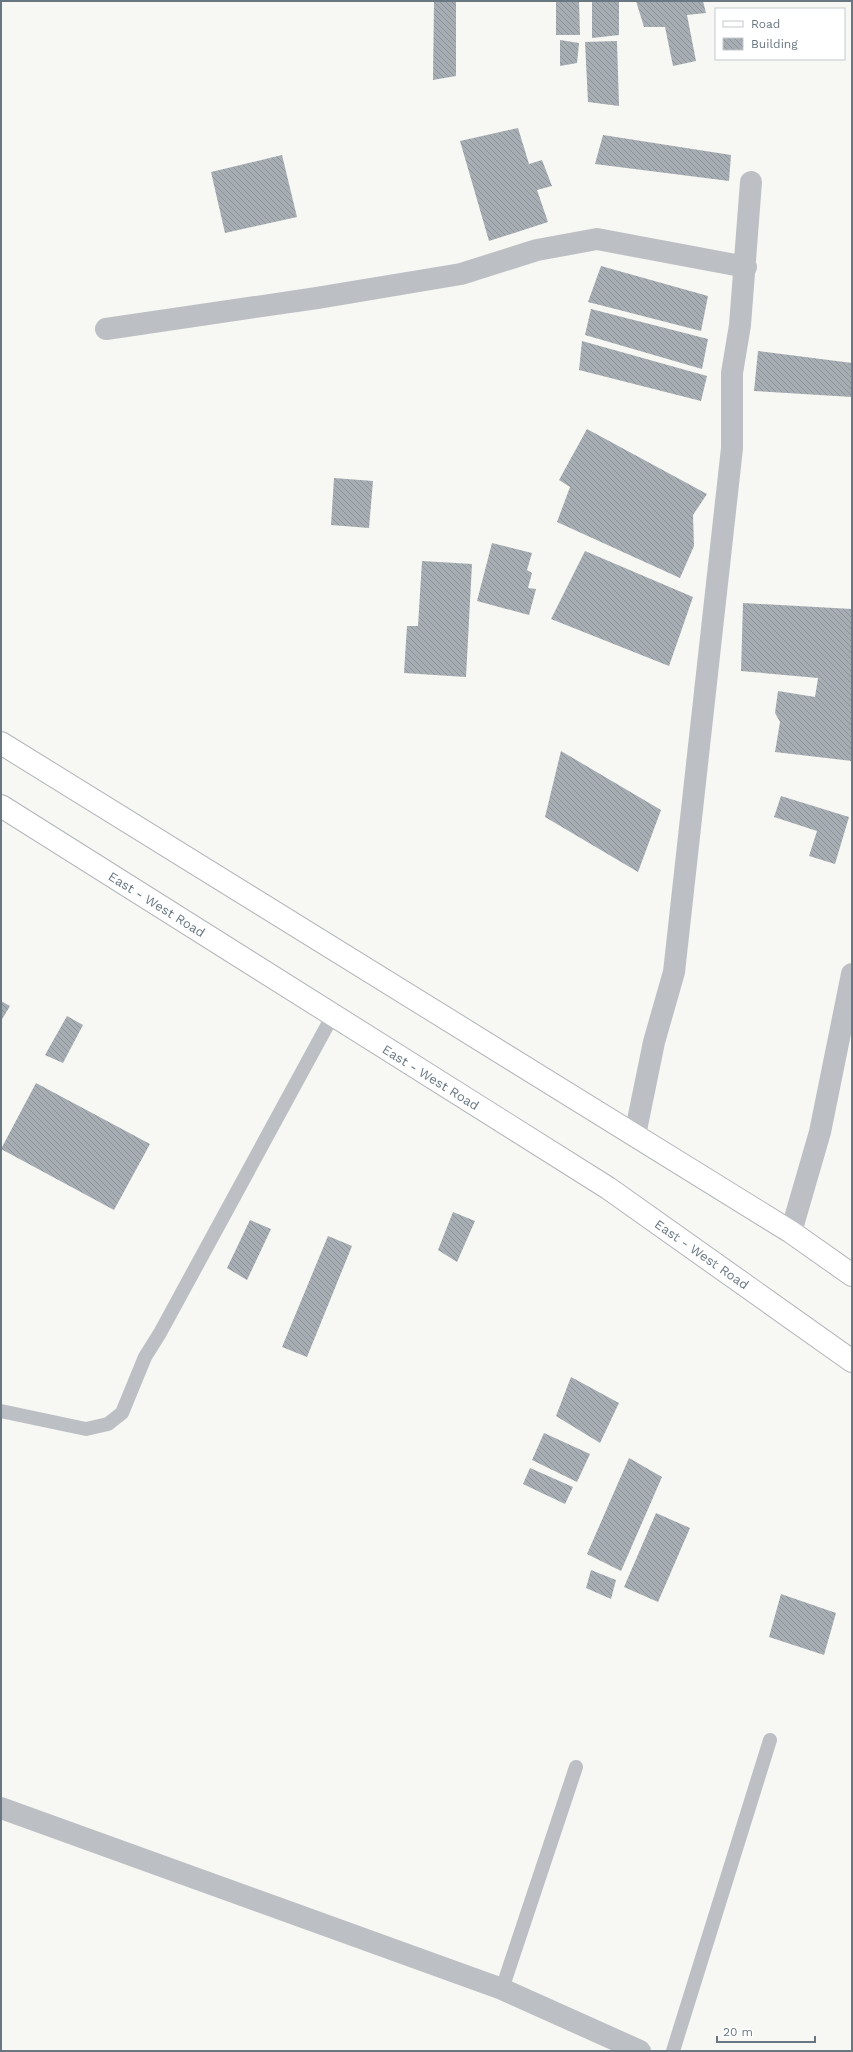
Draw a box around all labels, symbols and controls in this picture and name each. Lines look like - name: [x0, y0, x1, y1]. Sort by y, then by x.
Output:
- legend: [715, 8, 845, 60]
- text: Road: [751, 17, 780, 31]
- text: Building: [751, 37, 798, 51]
- street label: East - West Road: [106, 869, 208, 940]
- street label: East - West Road: [380, 1042, 482, 1113]
- street label: East - West Road: [652, 1216, 752, 1292]
- scale bar: [717, 2018, 815, 2044]
- text: 20 m: [723, 2025, 753, 2039]

